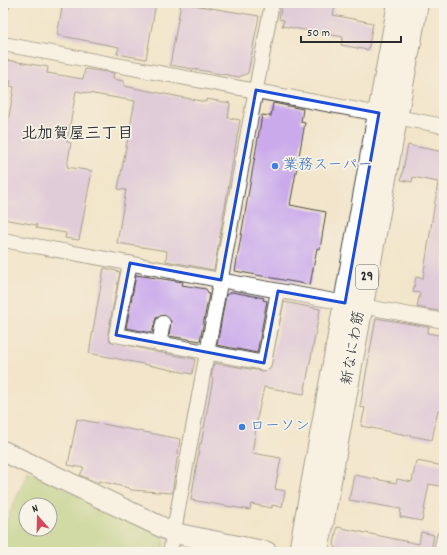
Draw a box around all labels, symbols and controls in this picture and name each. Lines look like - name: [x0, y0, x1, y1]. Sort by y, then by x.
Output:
- scale bar: [301, 18, 401, 44]
- text: 50 m: [307, 25, 330, 42]
- district label: 北加賀屋三丁目: [21, 123, 133, 146]
- place label: 業務スーパー: [283, 155, 372, 177]
- marker: 業務スーパー: [270, 161, 280, 171]
- road number: 29: [356, 265, 378, 289]
- street label: 新なにわ筋: [337, 309, 371, 387]
- place label: ローソン: [250, 416, 310, 438]
- marker: ローソン: [237, 422, 247, 432]
- north arrow: [18, 497, 58, 537]
- text: N: [30, 501, 41, 518]

